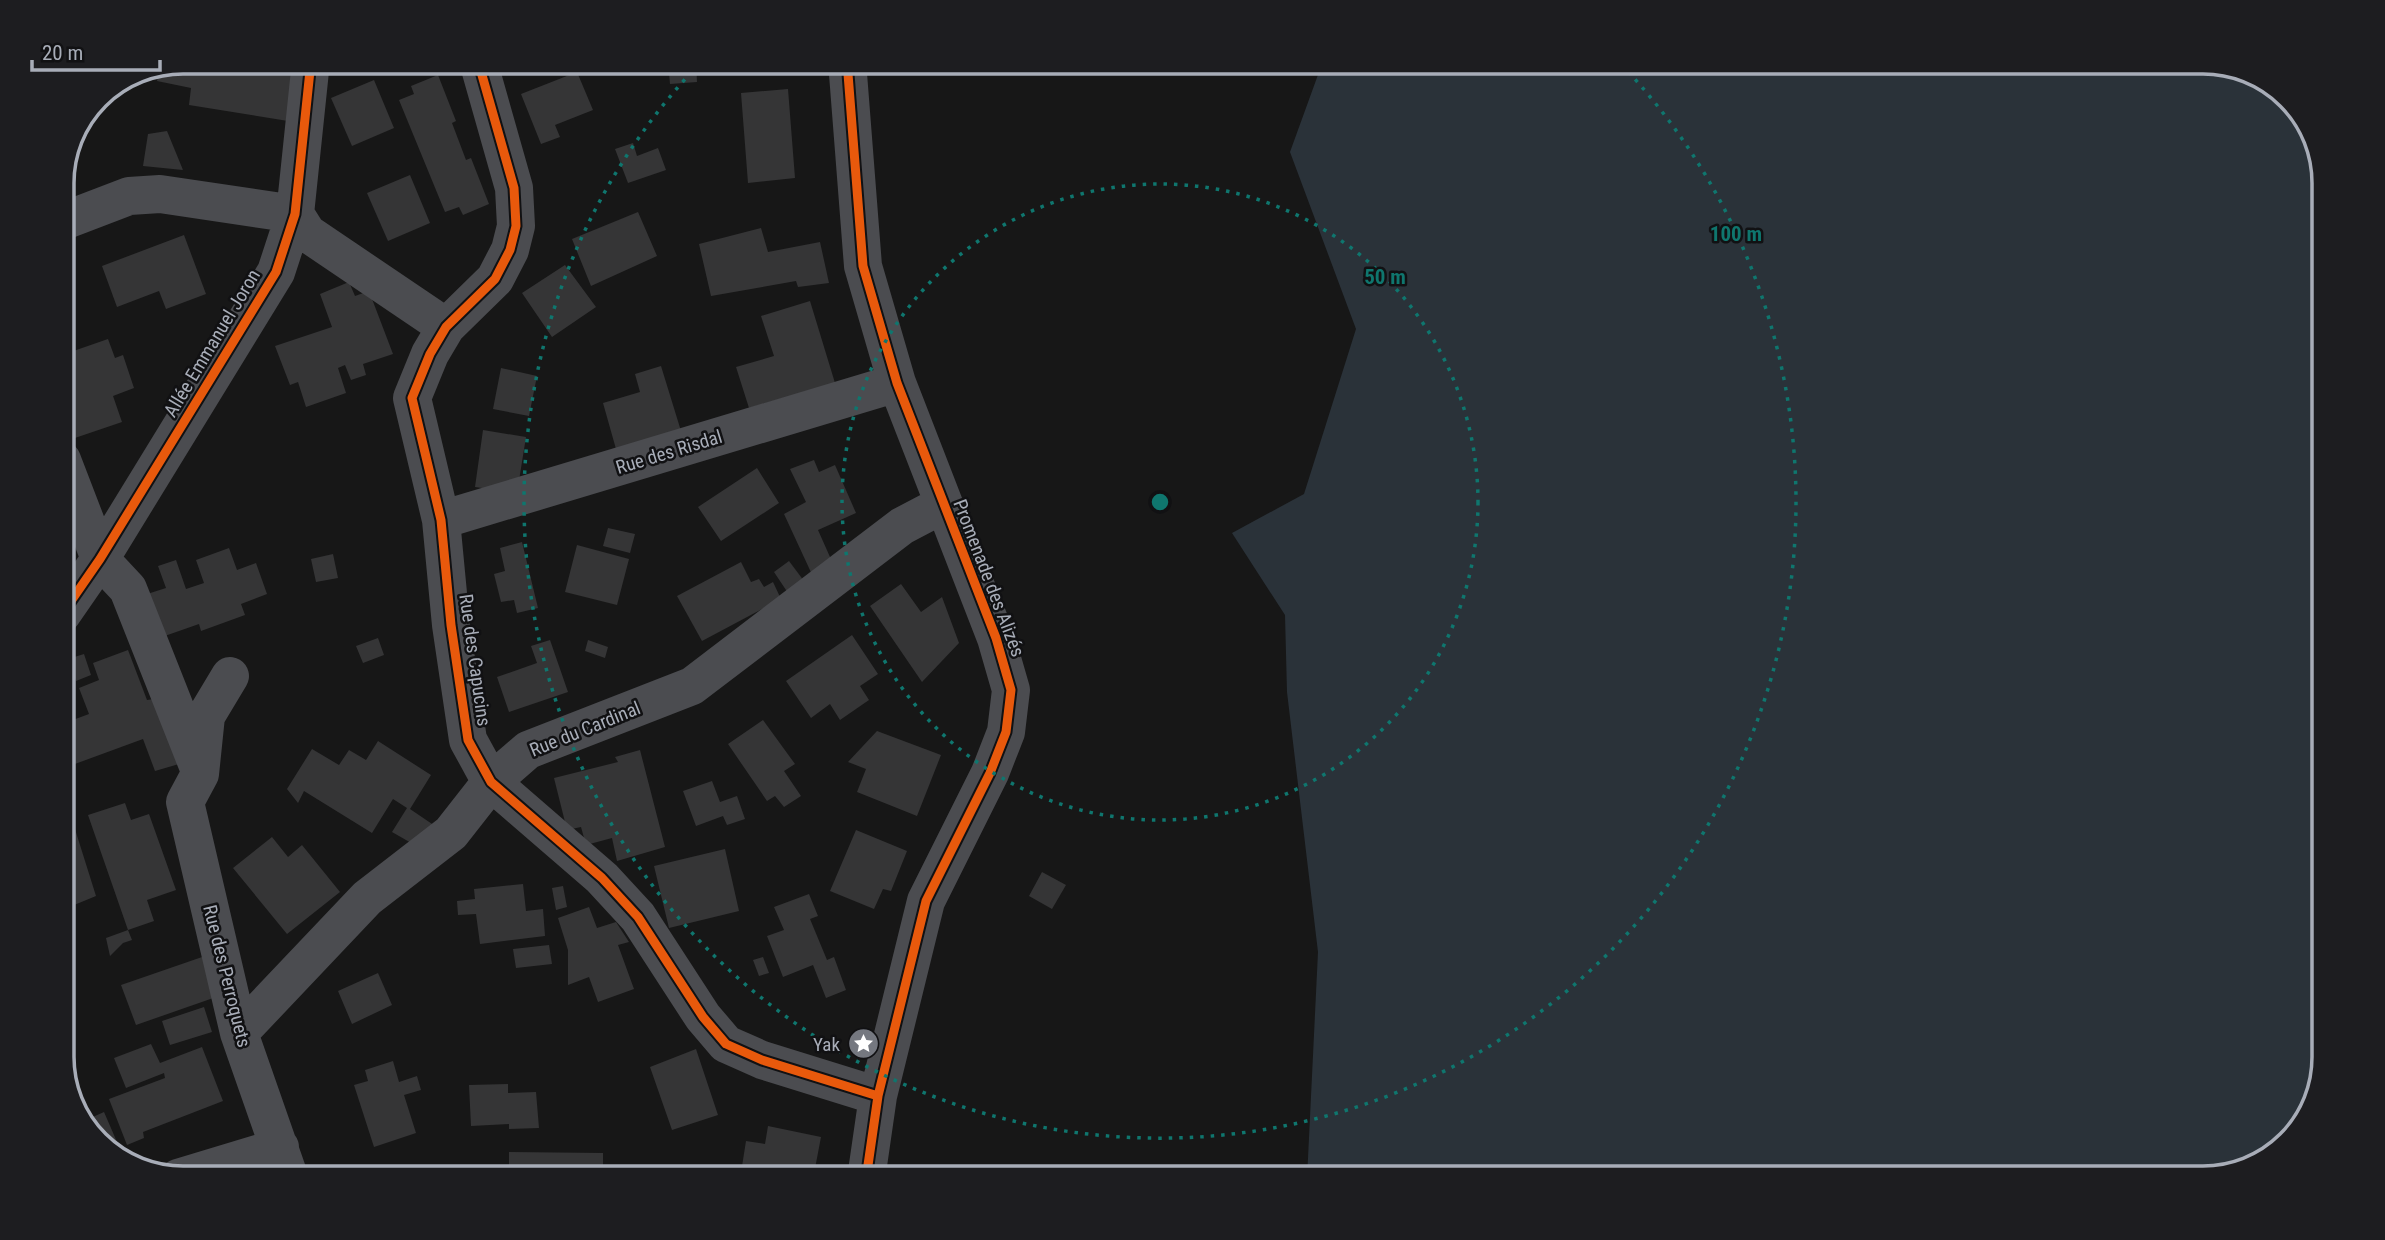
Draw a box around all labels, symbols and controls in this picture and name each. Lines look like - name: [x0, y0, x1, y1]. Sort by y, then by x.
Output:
- scale bar: [32, 28, 159, 72]
- text: 20 m: [42, 41, 83, 65]
- text: 100 m: [1710, 222, 1762, 246]
- street label: Allée Emmanuel Joron: [159, 265, 265, 421]
- text: 50 m: [1364, 265, 1406, 289]
- street label: Rue des Risdal: [613, 425, 725, 479]
- centre of rings: [1148, 490, 1172, 514]
- street label: Promenade des Alizés: [948, 496, 1030, 660]
- street label: Rue des Capucins: [454, 592, 496, 728]
- street label: Rue du Cardinal: [526, 696, 644, 762]
- street label: Rue des Perroquets: [198, 902, 256, 1050]
- place icon: Yak: [846, 1027, 880, 1061]
- place label: Yak: [813, 1033, 840, 1056]

